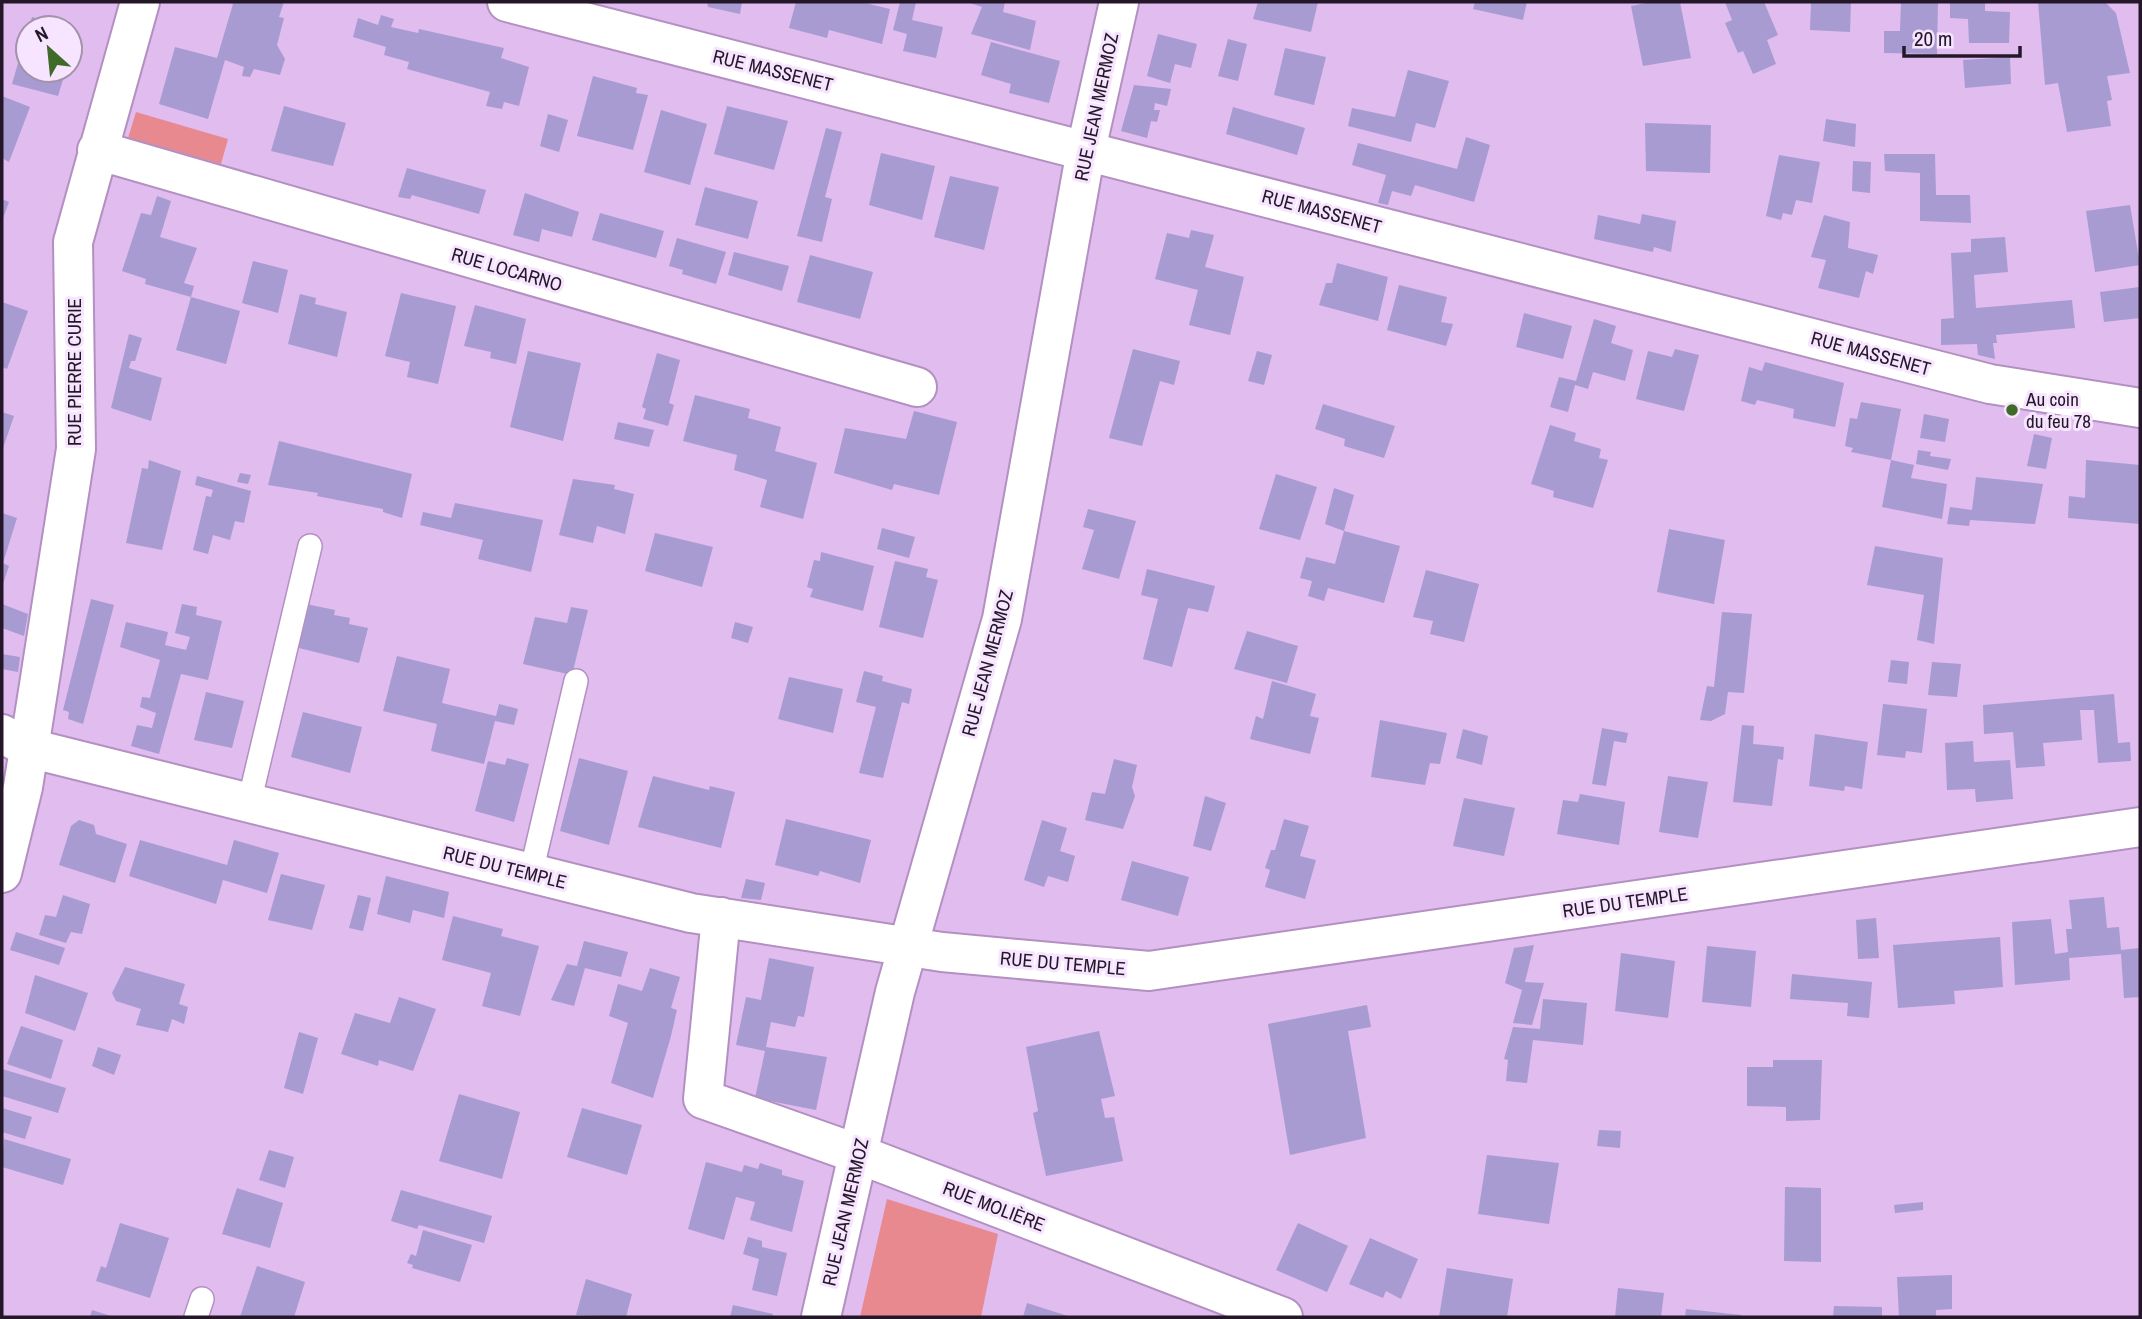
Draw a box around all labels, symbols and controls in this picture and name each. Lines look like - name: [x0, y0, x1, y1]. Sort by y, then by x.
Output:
- north arrow: [14, 14, 84, 84]
- scale bar: [1904, 14, 2020, 58]
- text: N: [30, 20, 52, 48]
- text: 20 m: [1914, 24, 1952, 53]
- street label: RUE JEAN MERMOZ: [1068, 30, 1124, 183]
- street label: RUE MASSENET: [710, 43, 836, 98]
- street label: RUE MASSENET: [1259, 183, 1385, 240]
- street label: RUE LOCARNO: [448, 241, 566, 297]
- street label: RUE PIERRE CURIE: [61, 298, 87, 446]
- street label: RUE MASSENET: [1808, 325, 1934, 382]
- place label: Au coin du feu 78: [2025, 386, 2091, 434]
- marker: Au coin du feu 78: [2004, 402, 2020, 418]
- street label: RUE JEAN MERMOZ: [955, 586, 1019, 739]
- street label: RUE DU TEMPLE: [441, 839, 569, 895]
- street label: RUE DU TEMPLE: [1561, 880, 1689, 924]
- street label: RUE DU TEMPLE: [999, 945, 1127, 981]
- street label: RUE JEAN MERMOZ: [815, 1135, 875, 1288]
- street label: RUE MOLIÈRE: [939, 1175, 1049, 1237]

